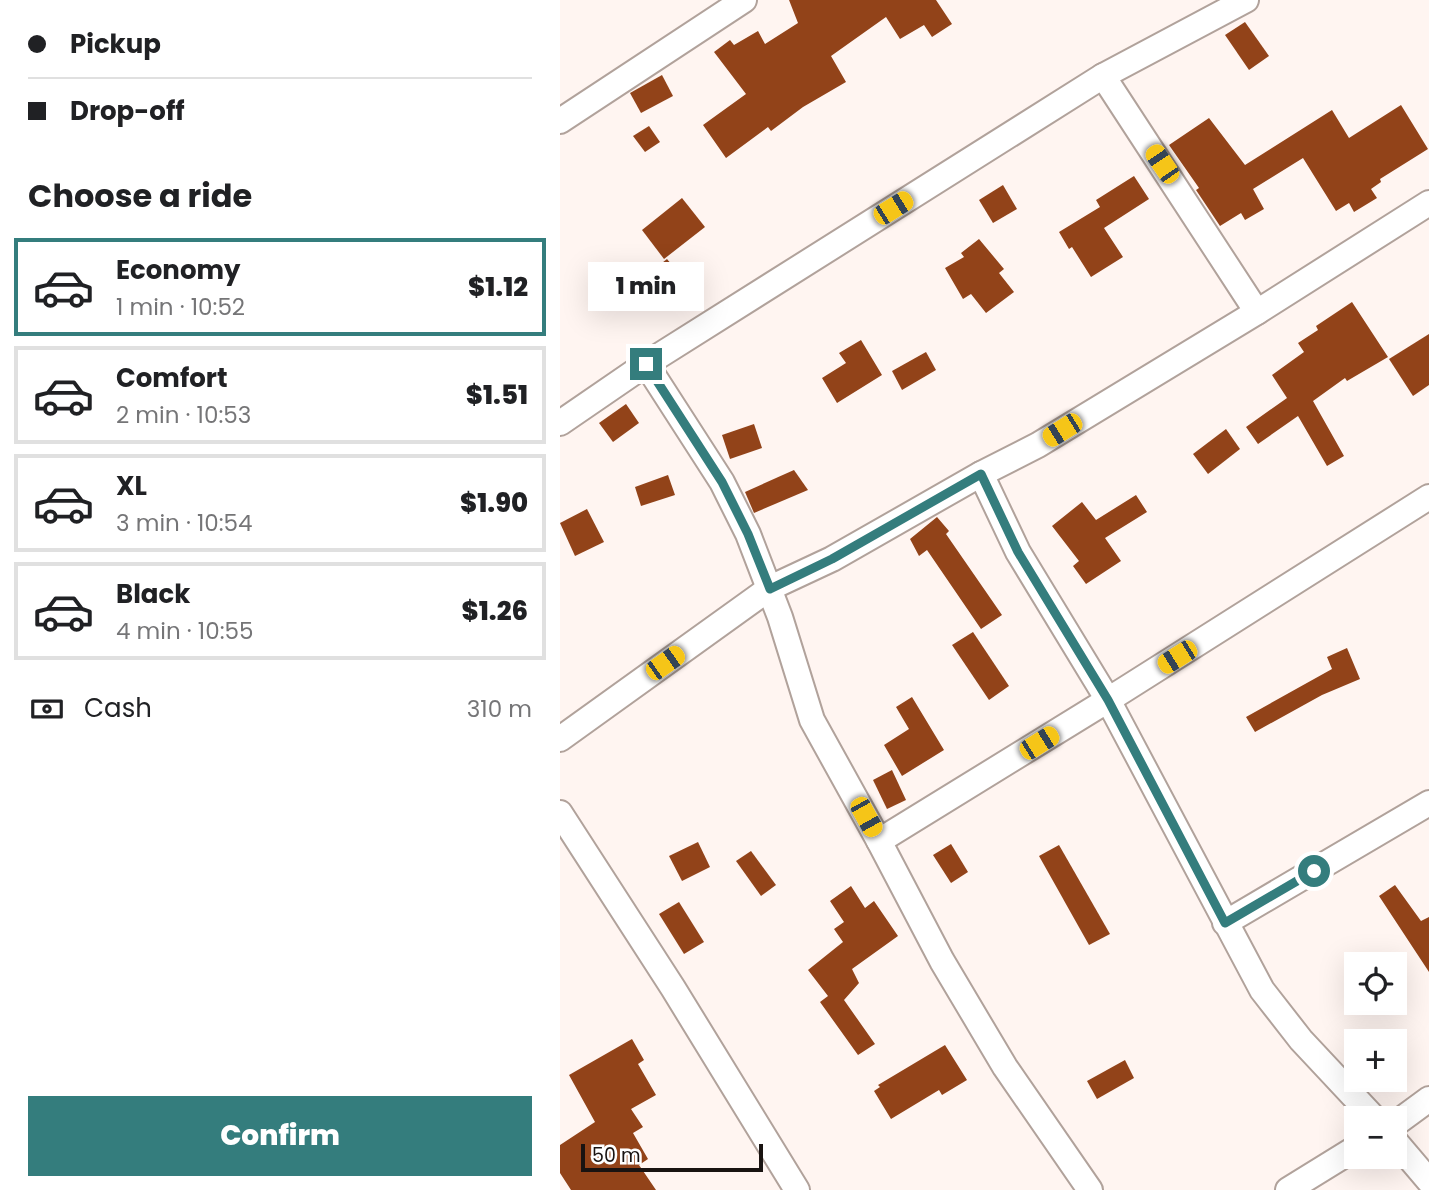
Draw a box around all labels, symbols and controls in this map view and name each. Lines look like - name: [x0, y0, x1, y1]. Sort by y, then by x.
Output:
- text: Pickup: [70, 26, 161, 62]
- text: Drop-off: [70, 93, 185, 129]
- car: [1142, 141, 1183, 187]
- text: Choose a ride: [28, 173, 252, 218]
- car: [870, 188, 917, 228]
- text: Economy: [116, 252, 240, 288]
- icon: car: [32, 256, 95, 319]
- callout: 1 min: [588, 262, 704, 312]
- text: $1.12: [468, 269, 528, 305]
- text: 1 min: [616, 270, 676, 302]
- text: 1 min · 10:52: [116, 291, 245, 323]
- route end: [630, 348, 662, 380]
- text: Comfort: [116, 360, 228, 396]
- icon: car: [32, 364, 95, 427]
- text: $1.51: [466, 377, 528, 413]
- text: 2 min · 10:53: [116, 399, 251, 431]
- car: [1039, 410, 1086, 450]
- text: XL: [116, 468, 147, 504]
- icon: car: [32, 472, 95, 535]
- text: $1.90: [460, 485, 528, 521]
- text: 3 min · 10:54: [116, 507, 253, 539]
- text: Black: [116, 576, 190, 612]
- icon: car: [32, 580, 95, 643]
- text: $1.26: [462, 593, 528, 629]
- text: 4 min · 10:55: [116, 615, 253, 647]
- car: [1154, 637, 1201, 677]
- car: [642, 642, 689, 684]
- icon: cash: [28, 690, 66, 728]
- text: Cash: [84, 690, 152, 726]
- text: 310 m: [467, 693, 532, 725]
- car: [1016, 723, 1063, 763]
- car: [847, 794, 886, 840]
- route start: [1298, 855, 1330, 887]
- map controls: [1344, 952, 1407, 1169]
- button: locate: [1344, 952, 1407, 1015]
- button: +: [1344, 1029, 1407, 1092]
- button: Confirm: [28, 1096, 532, 1176]
- button: −: [1344, 1106, 1407, 1169]
- scale bar: [581, 1141, 763, 1173]
- text: 50 m: [592, 1142, 641, 1169]

